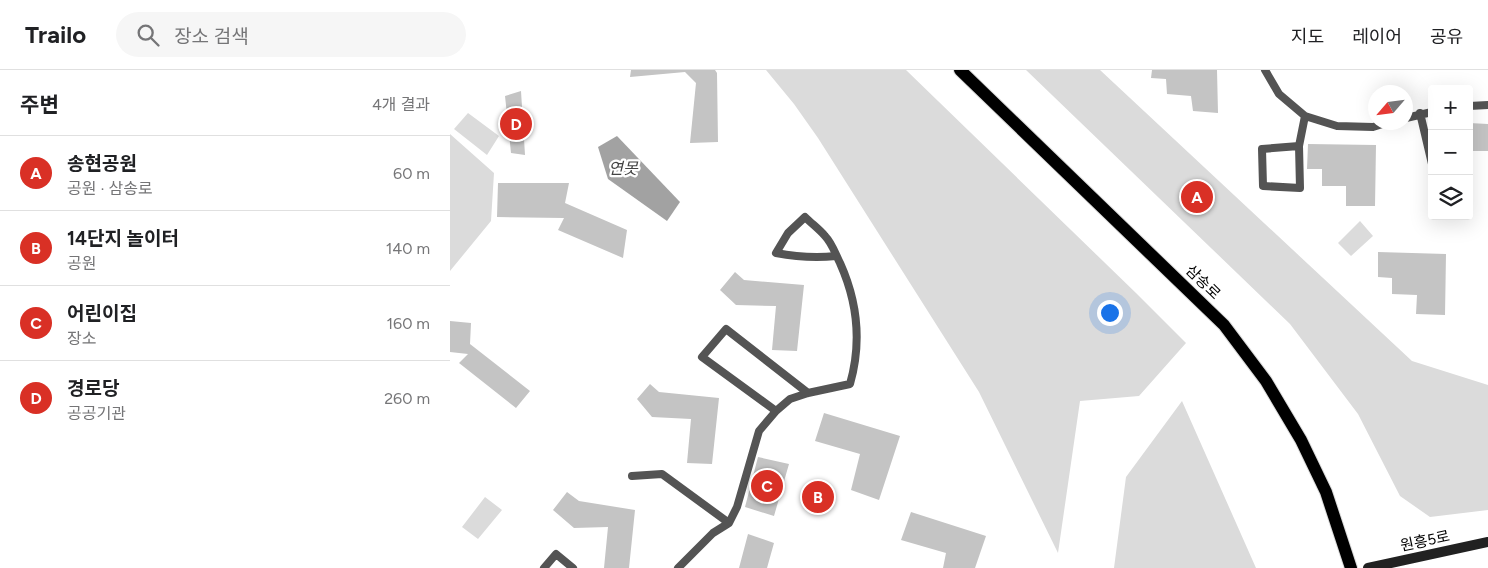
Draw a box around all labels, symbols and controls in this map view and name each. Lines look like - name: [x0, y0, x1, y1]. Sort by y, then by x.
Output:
- search box: [116, 12, 466, 57]
- text: Trailo: [25, 20, 86, 49]
- icon: search: [134, 21, 162, 49]
- text: 장소 검색: [174, 25, 249, 48]
- text: 지도: [1291, 26, 1324, 48]
- text: 레이어: [1352, 26, 1402, 48]
- text: 공유: [1430, 26, 1463, 48]
- north arrow: [1368, 85, 1413, 130]
- map controls: [1428, 85, 1473, 220]
- button: +: [1428, 85, 1473, 130]
- text: 주변: [20, 92, 59, 117]
- text: 4개 결과: [372, 95, 430, 114]
- pin: D: [500, 105, 532, 143]
- button: −: [1428, 130, 1473, 175]
- text: 송현공원: [67, 152, 137, 175]
- water label: 연못: [608, 159, 639, 178]
- text: A: [30, 164, 42, 183]
- text: 60 m: [393, 164, 430, 183]
- button: layers: [1428, 175, 1473, 220]
- pin: A: [1181, 178, 1213, 216]
- text: 공원 · 삼송로: [67, 179, 153, 198]
- text: 14단지 놀이터: [67, 227, 179, 250]
- text: B: [31, 239, 41, 258]
- text: 140 m: [386, 239, 430, 258]
- text: 공원: [67, 254, 96, 273]
- street label: 삼송로: [1182, 261, 1224, 303]
- your location: [1097, 300, 1123, 326]
- text: 어린이집: [67, 302, 137, 325]
- text: C: [30, 314, 42, 333]
- text: 160 m: [387, 314, 430, 333]
- text: 장소: [67, 329, 96, 348]
- text: 경로당: [67, 377, 119, 400]
- text: D: [30, 389, 42, 408]
- text: 260 m: [384, 389, 430, 408]
- text: 공공기관: [67, 404, 126, 423]
- pin: C: [751, 467, 783, 505]
- pin: B: [802, 478, 834, 516]
- street label: 원흥5로: [1399, 527, 1451, 555]

